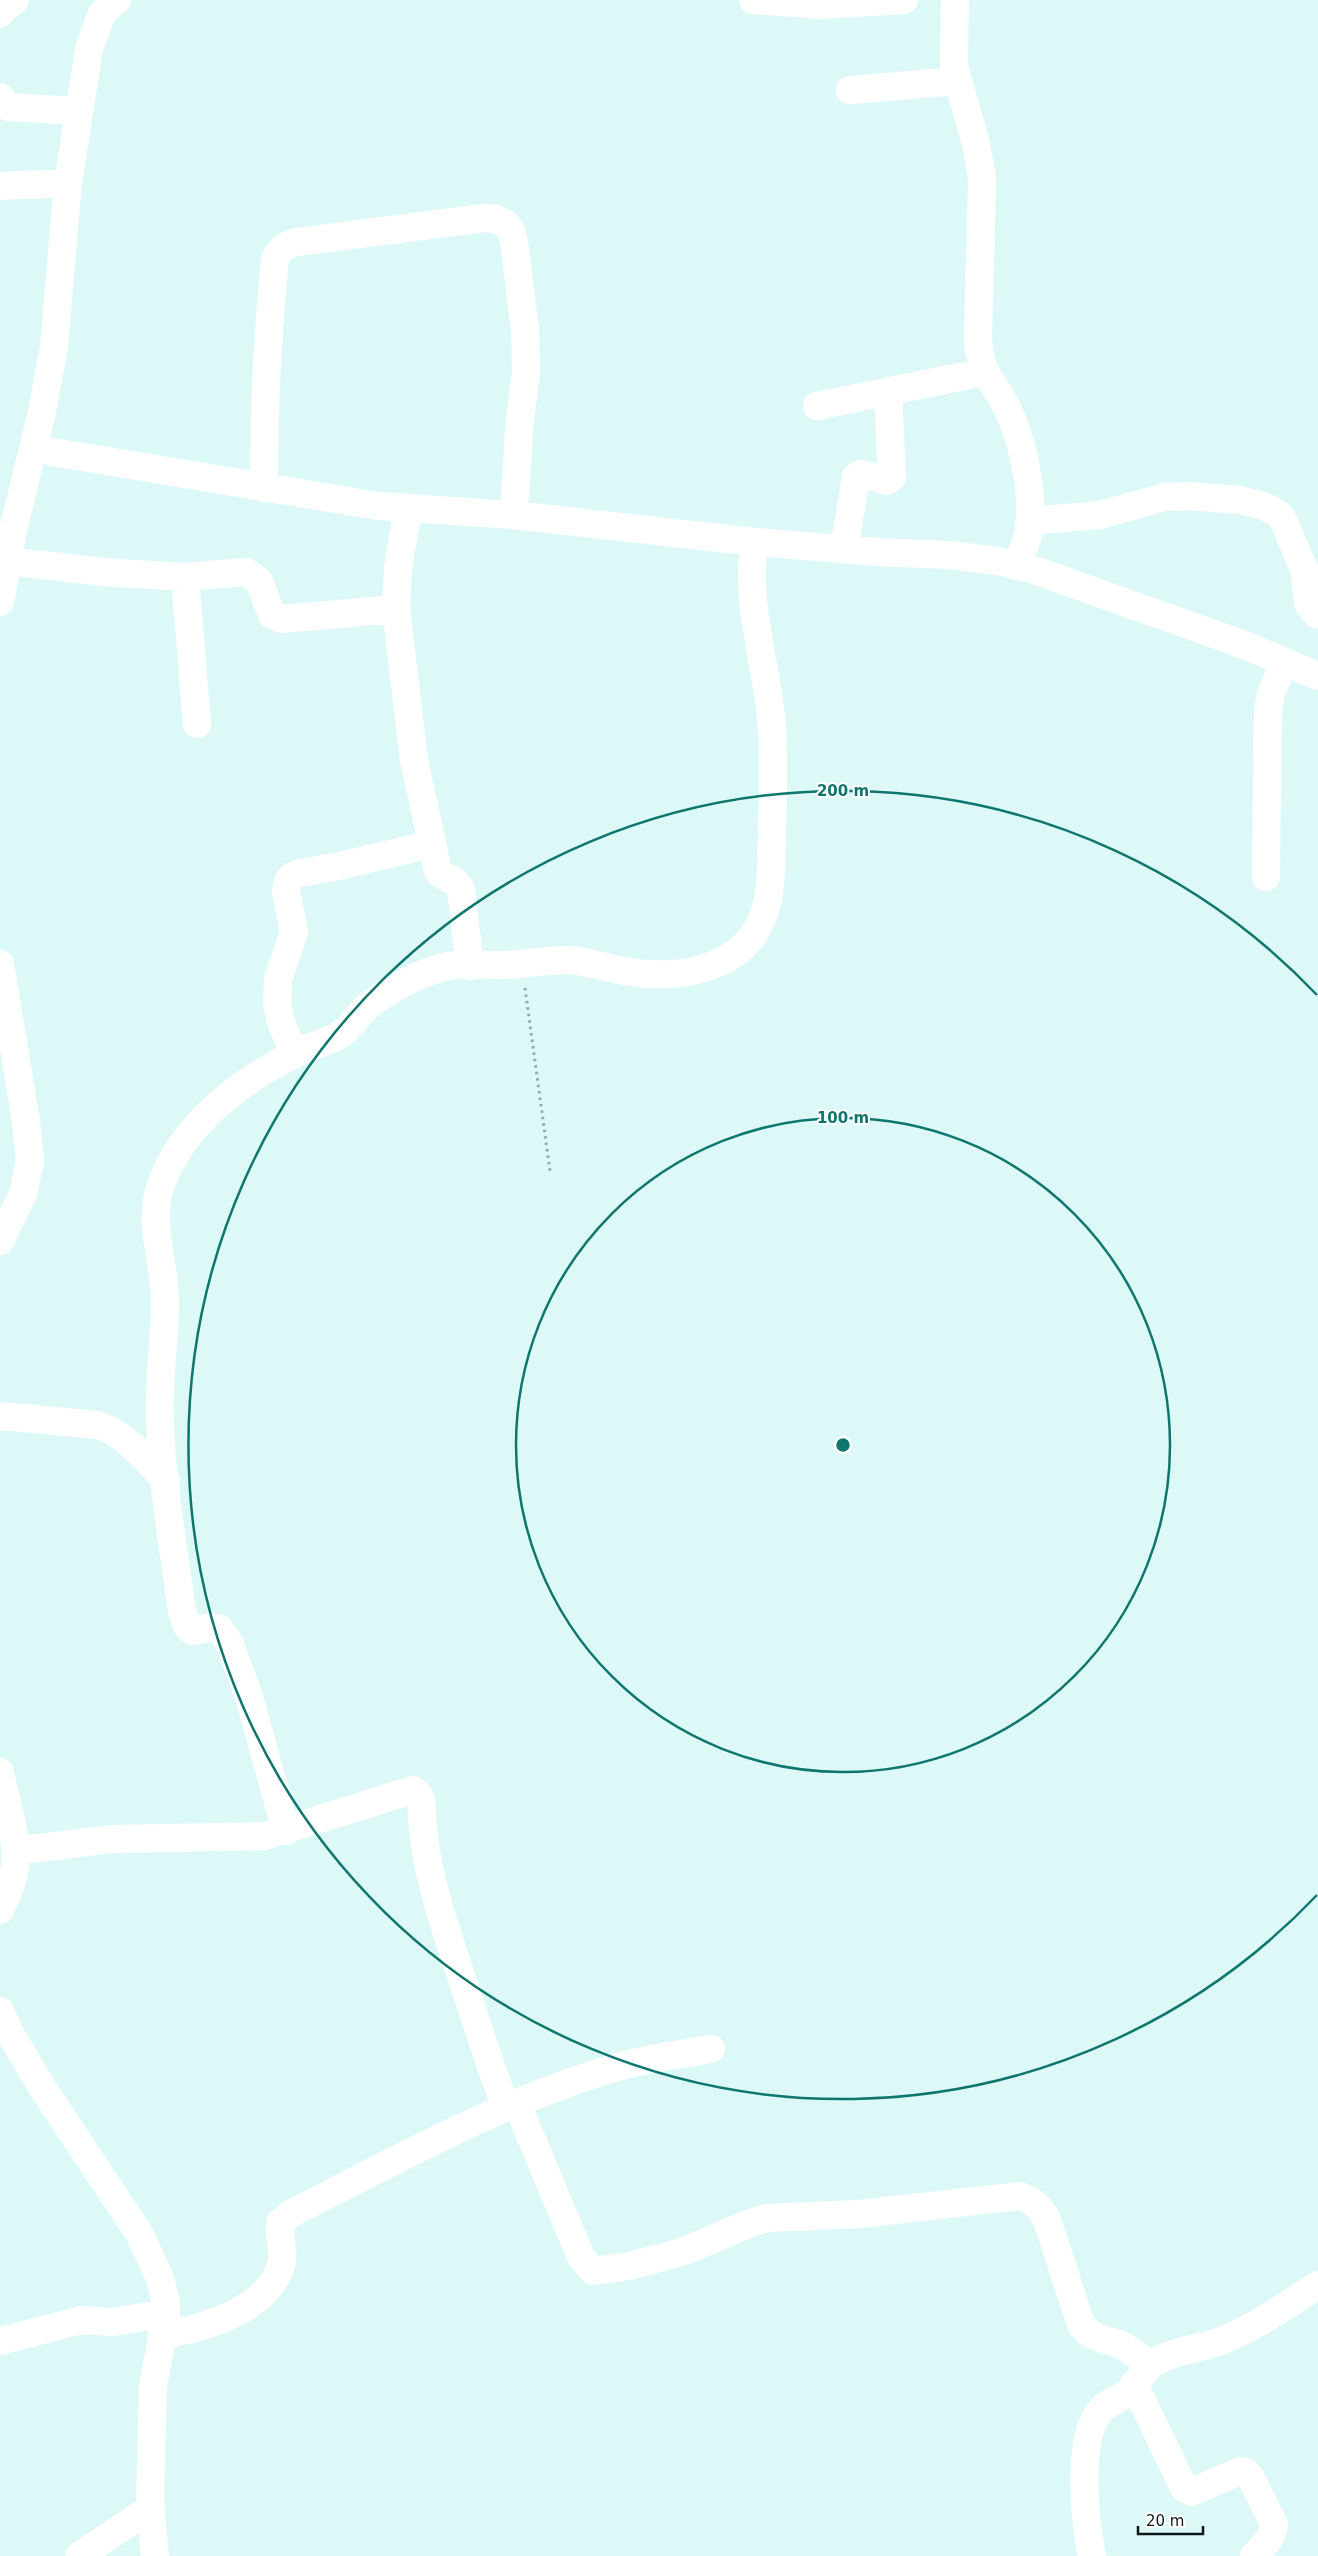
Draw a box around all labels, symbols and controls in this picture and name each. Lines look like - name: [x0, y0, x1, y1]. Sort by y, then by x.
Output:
- text: 200 m: [817, 782, 869, 800]
- text: 100 m: [817, 1109, 869, 1127]
- centre of rings: [834, 1436, 852, 1454]
- scale bar: [1138, 2504, 1203, 2536]
- text: 20 m: [1146, 2512, 1184, 2530]

